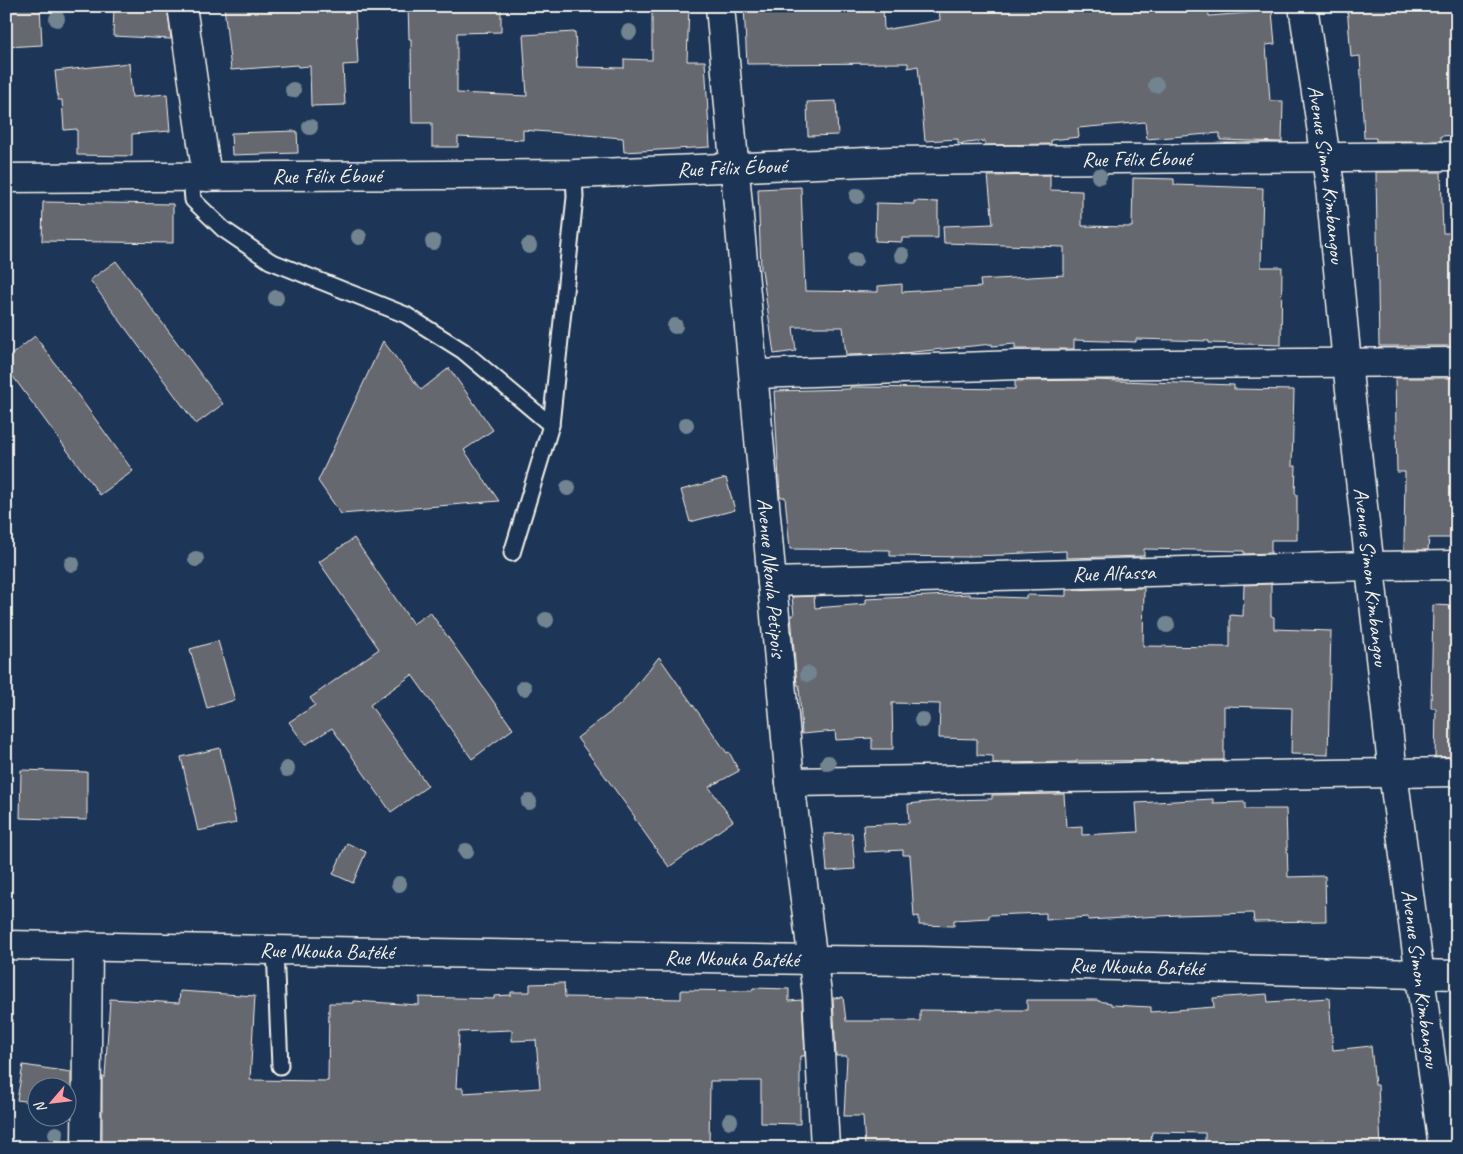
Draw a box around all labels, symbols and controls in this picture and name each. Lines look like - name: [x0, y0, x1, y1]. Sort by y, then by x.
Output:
- street label: Avenue Simon Kimbangou: [1302, 84, 1350, 266]
- street label: Rue Félix Éboué: [1082, 145, 1195, 172]
- street label: Rue Félix Éboué: [677, 152, 790, 183]
- street label: Rue Félix Éboué: [272, 162, 385, 189]
- street label: Avenue Simon Kimbangou: [1348, 486, 1394, 669]
- street label: Avenue Nkoula Petipois: [751, 497, 792, 660]
- street label: Rue Alfassa: [1072, 559, 1157, 587]
- street label: Avenue Simon Kimbangou: [1396, 888, 1445, 1071]
- street label: Rue Nkouka Batéké: [260, 937, 397, 965]
- street label: Rue Nkouka Batéké: [665, 944, 802, 973]
- street label: Rue Nkouka Batéké: [1069, 952, 1207, 981]
- north arrow: [28, 1076, 78, 1126]
- text: N: [30, 1098, 51, 1116]

